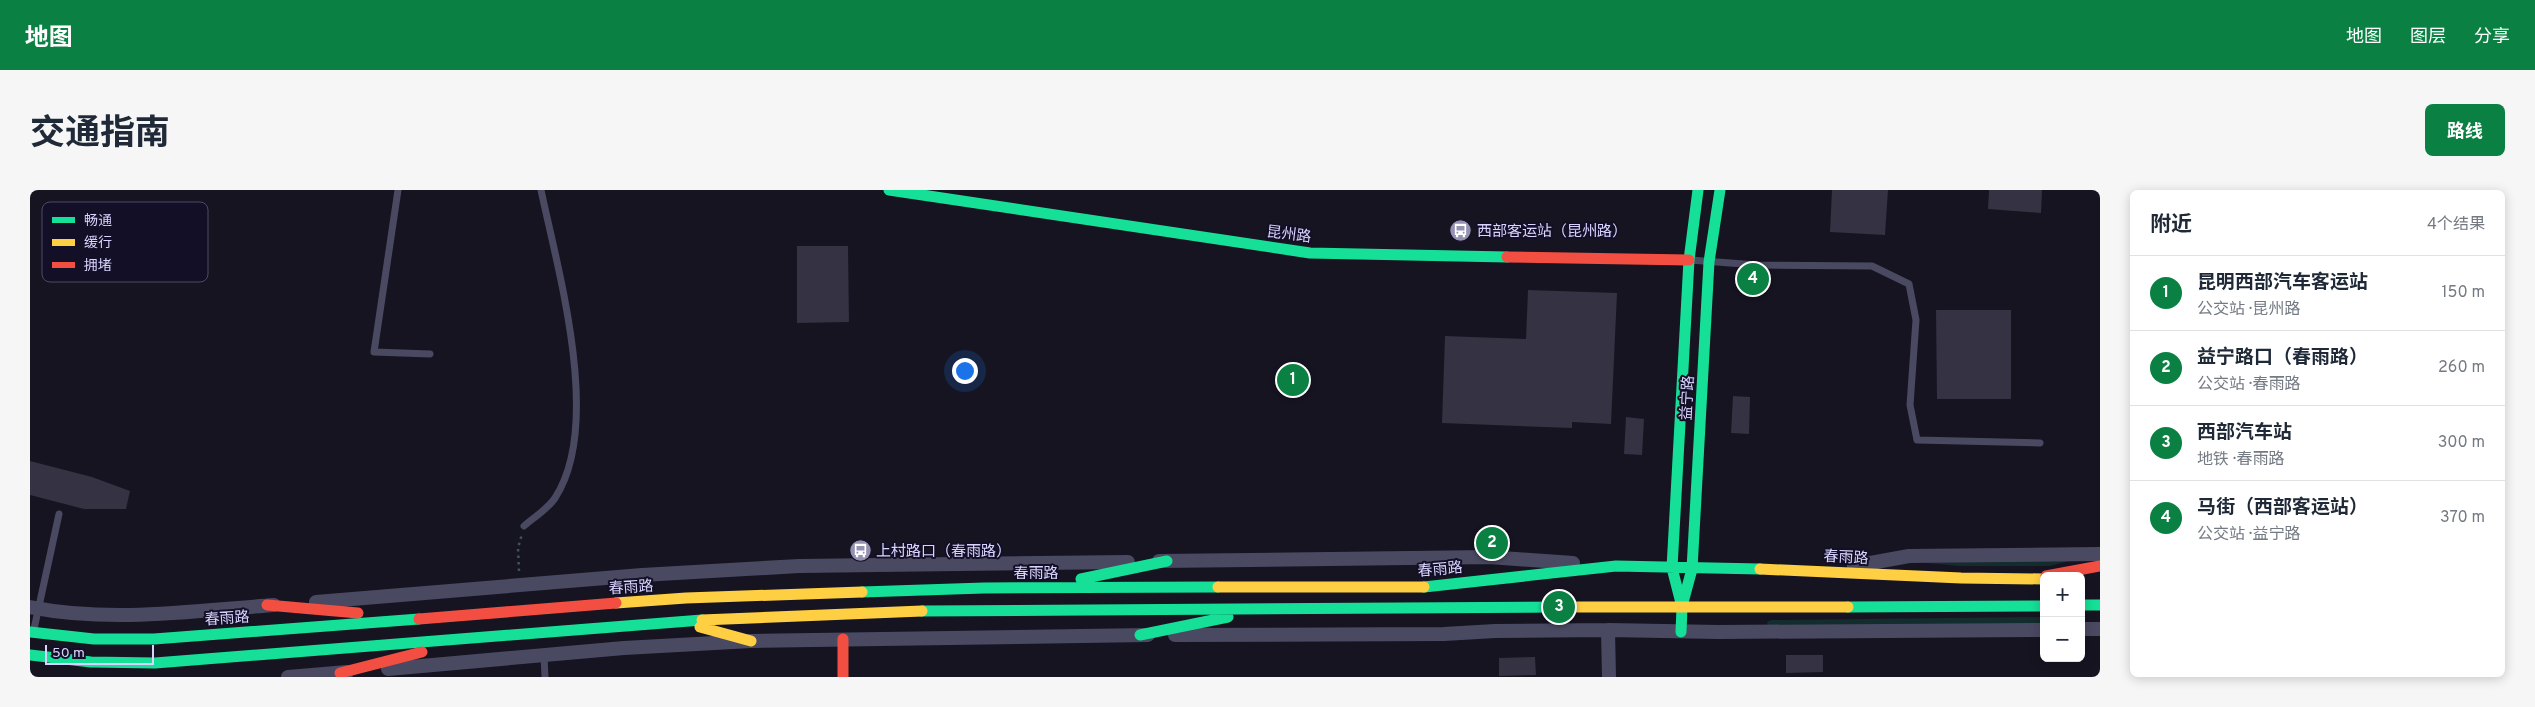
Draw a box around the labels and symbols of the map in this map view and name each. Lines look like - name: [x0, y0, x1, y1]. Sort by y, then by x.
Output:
- legend: [42, 202, 208, 282]
- text: 畅通: [84, 213, 112, 230]
- bus stop icon: 西部客运站（昆州路）: [1449, 219, 1473, 243]
- street label: 昆州路: [1265, 222, 1312, 248]
- place label: 西部客运站（昆州路）: [1477, 222, 1627, 242]
- text: 缓行: [84, 235, 112, 252]
- text: 拥堵: [84, 258, 112, 275]
- pin: 4: [1737, 260, 1769, 298]
- your location: [952, 358, 978, 384]
- pin: 1: [1277, 361, 1309, 399]
- street label: 益宁路: [1678, 375, 1699, 421]
- pin: 2: [1476, 524, 1508, 562]
- bus stop icon: 上村路口（春雨路）: [848, 539, 872, 563]
- place label: 上村路口（春雨路）: [876, 542, 1011, 562]
- street label: 春雨路: [1823, 548, 1869, 569]
- street label: 春雨路: [1417, 559, 1463, 582]
- street label: 春雨路: [1013, 565, 1059, 584]
- street label: 春雨路: [608, 577, 654, 600]
- pin: 3: [1543, 588, 1575, 626]
- street label: 春雨路: [204, 608, 250, 631]
- scale bar: [45, 642, 154, 665]

